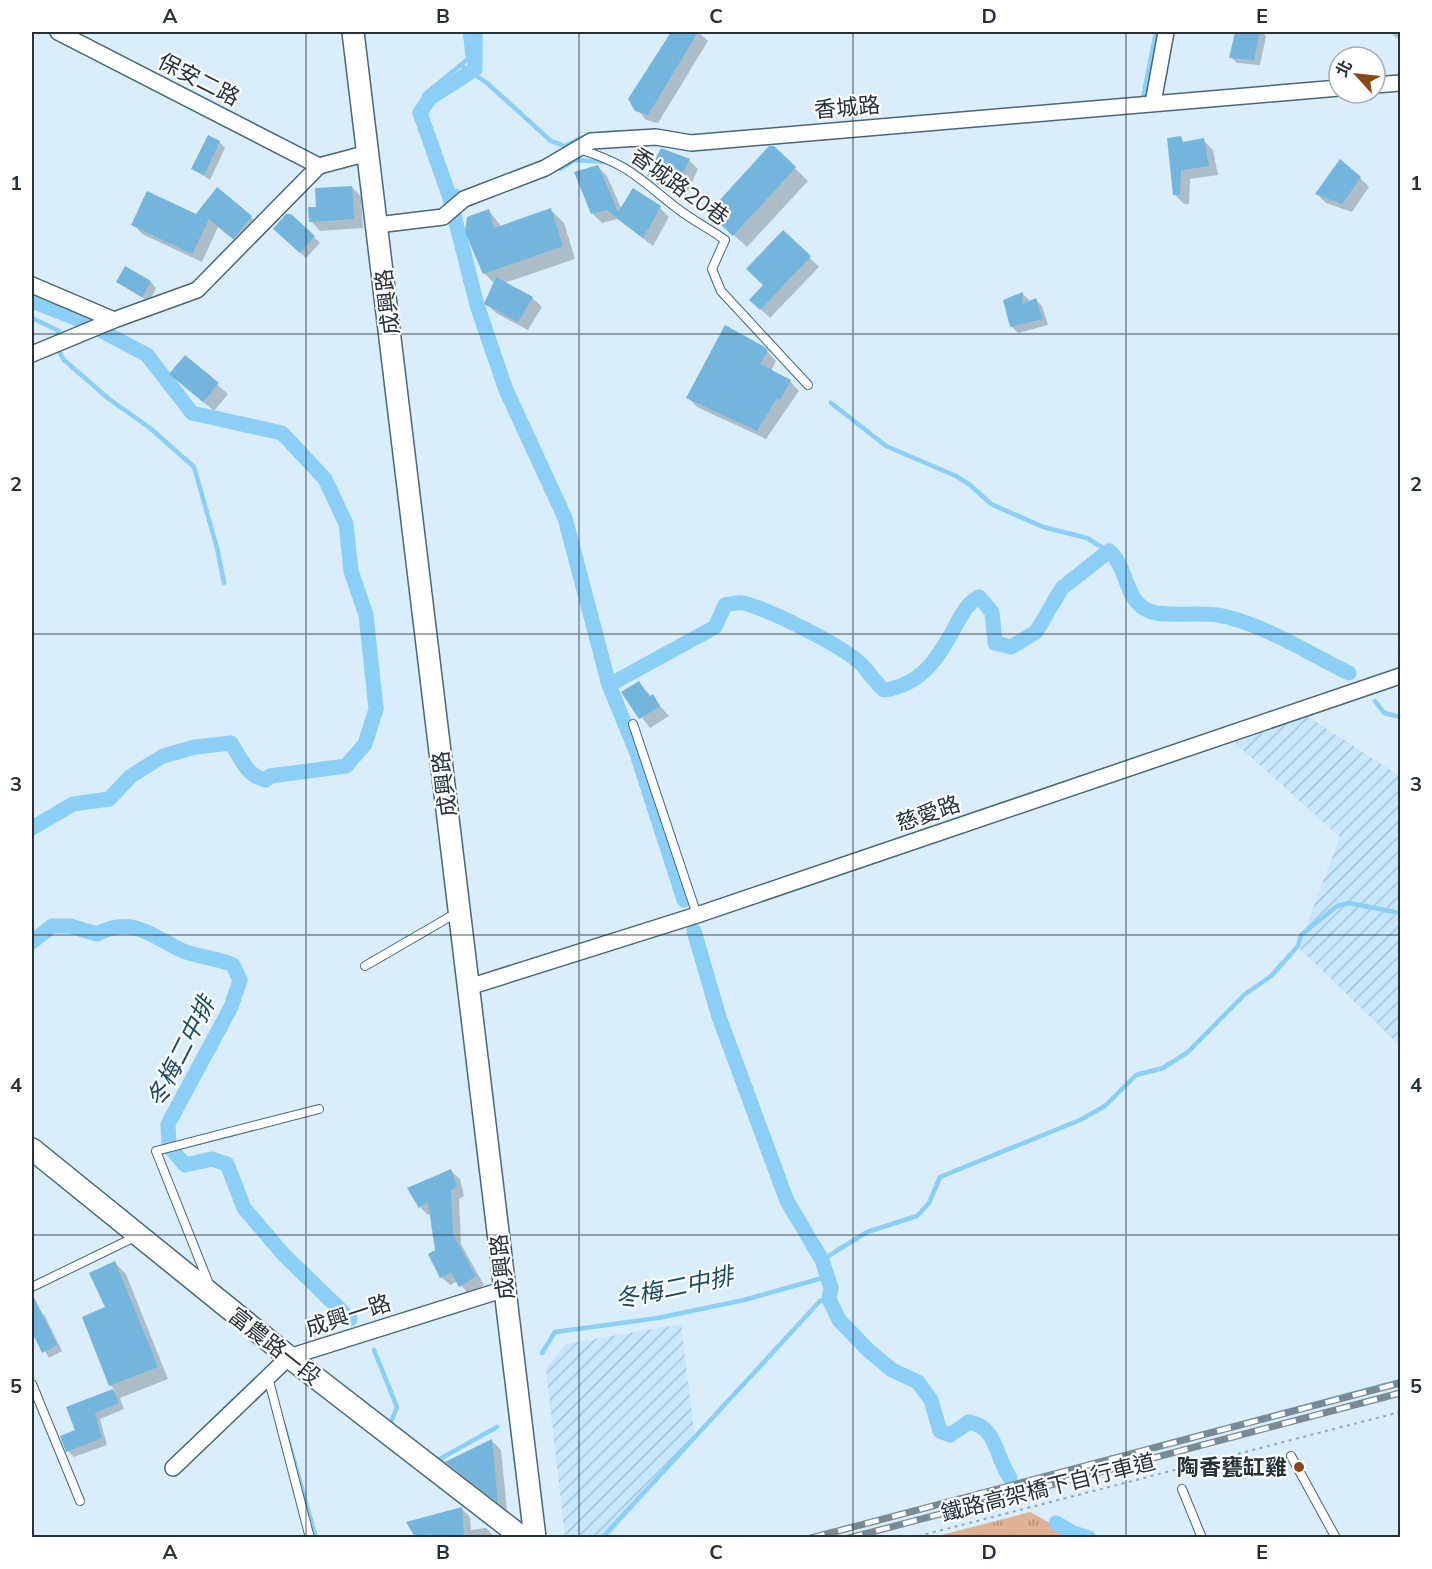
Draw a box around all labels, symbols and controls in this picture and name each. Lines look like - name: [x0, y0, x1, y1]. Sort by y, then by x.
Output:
- text: A: [163, 3, 178, 28]
- text: B: [436, 3, 450, 28]
- text: C: [709, 3, 723, 28]
- text: D: [981, 3, 997, 28]
- text: E: [1256, 3, 1268, 28]
- north arrow: [1327, 45, 1387, 105]
- street label: 保安二路: [153, 47, 245, 111]
- text: 北: [1331, 57, 1356, 80]
- street label: 香城路: [813, 90, 881, 124]
- street label: 香城路20巷: [625, 141, 735, 231]
- text: 1: [10, 170, 22, 195]
- text: 1: [1410, 170, 1422, 195]
- street label: 成興路: [369, 268, 405, 336]
- text: 2: [10, 471, 22, 496]
- text: 2: [1410, 471, 1422, 496]
- street label: 成興路: [426, 750, 462, 818]
- text: 3: [10, 771, 22, 796]
- text: 3: [1410, 771, 1422, 796]
- street label: 慈愛路: [892, 789, 964, 837]
- water label: 冬梅二中排: [140, 989, 222, 1112]
- text: 4: [10, 1072, 22, 1097]
- text: 4: [1410, 1072, 1422, 1097]
- street label: 成興路: [484, 1233, 520, 1301]
- water label: 冬梅二中排: [612, 1259, 739, 1314]
- street label: 成興一路: [302, 1288, 394, 1342]
- street label: 富農路一段: [223, 1301, 327, 1391]
- text: 5: [10, 1373, 22, 1398]
- text: 5: [1410, 1373, 1422, 1398]
- street label: 鐵路高架橋下自行車道: [938, 1447, 1158, 1527]
- place label: 陶香甕缸雞: [1177, 1453, 1287, 1481]
- marker: 陶香甕缸雞: [1292, 1460, 1306, 1474]
- text: A: [163, 1539, 178, 1564]
- text: B: [436, 1539, 450, 1564]
- text: C: [709, 1539, 723, 1564]
- text: D: [981, 1539, 997, 1564]
- text: E: [1256, 1539, 1268, 1564]

